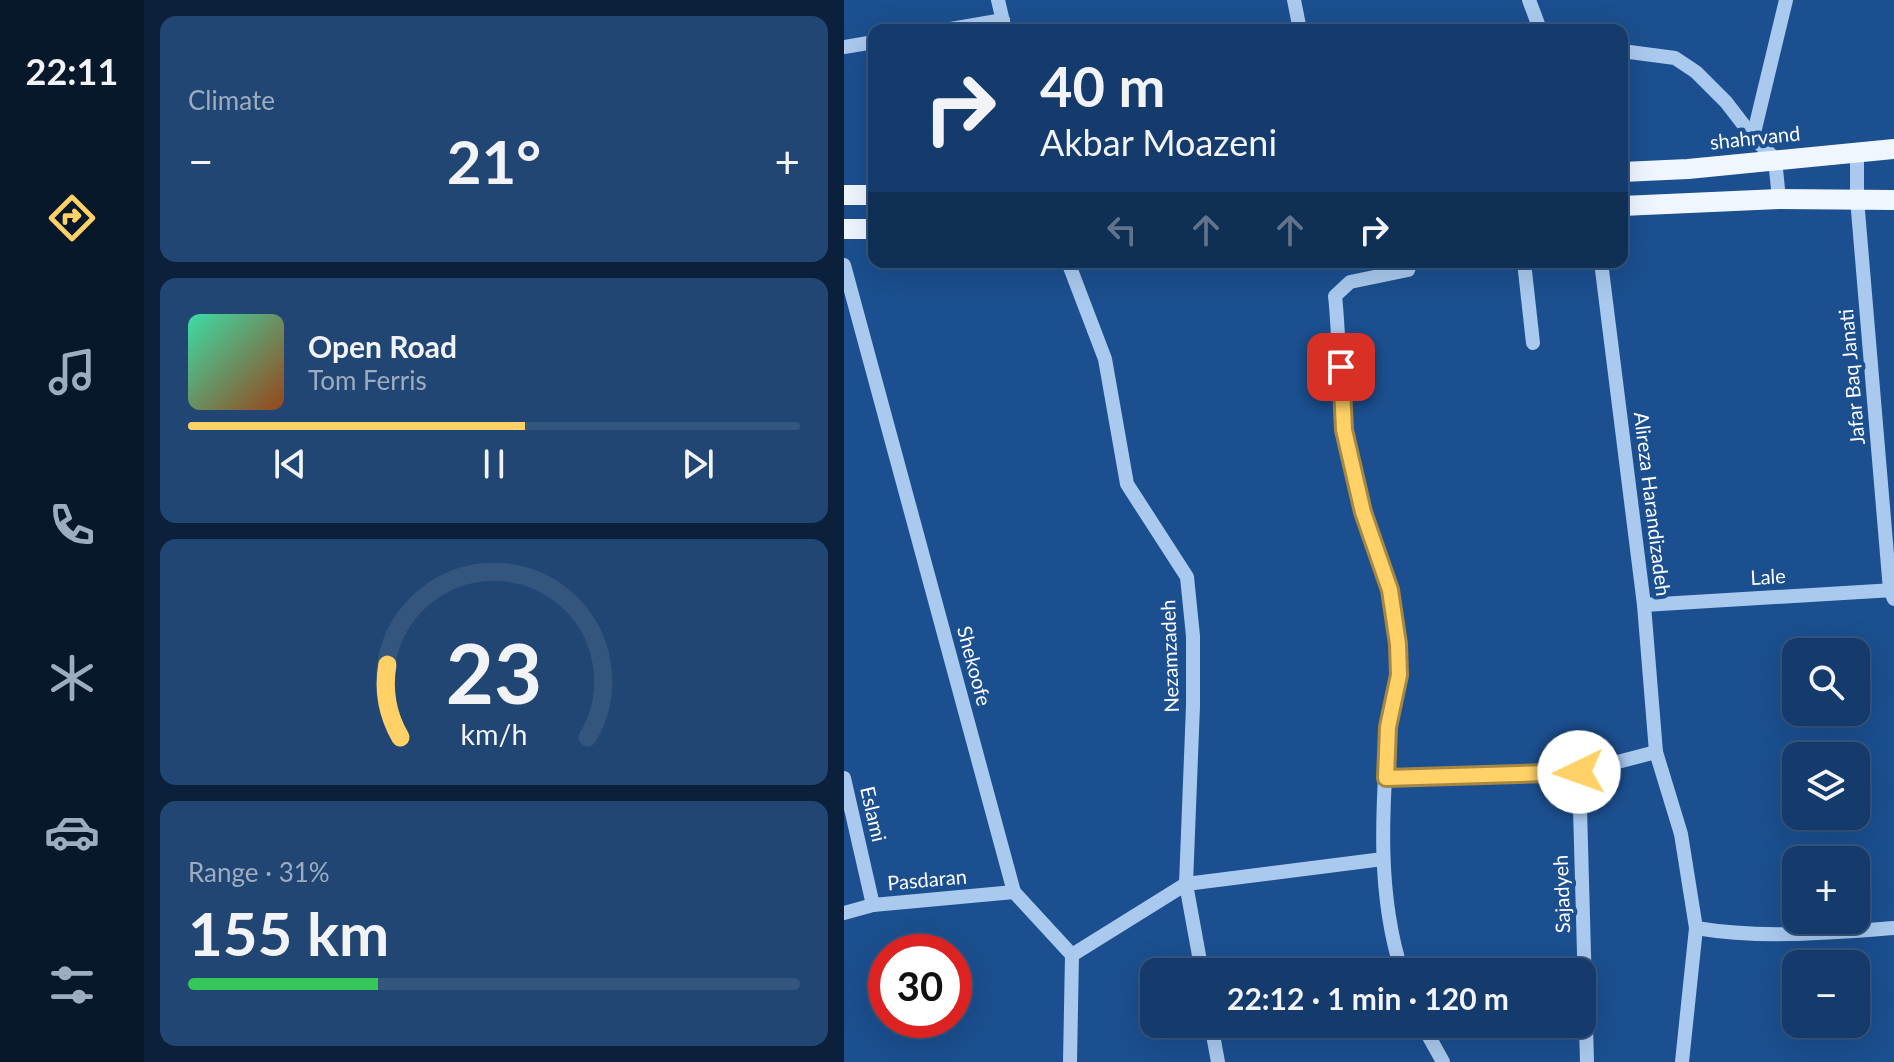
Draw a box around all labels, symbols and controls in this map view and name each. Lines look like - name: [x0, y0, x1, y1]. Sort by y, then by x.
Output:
- text: 22:11: [26, 49, 118, 93]
- text: 40 m: [1040, 52, 1165, 119]
- icon: right: [908, 56, 1012, 160]
- text: Climate: [188, 84, 275, 116]
- text: Akbar Moazeni: [1040, 120, 1277, 164]
- street label: shahrvand: [1709, 120, 1801, 154]
- text: 21°: [447, 125, 541, 197]
- text: −: [188, 135, 214, 187]
- text: +: [774, 135, 800, 187]
- icon: directions: [44, 190, 100, 246]
- icon: left: [1100, 208, 1144, 252]
- icon: ahead: [1184, 208, 1228, 252]
- icon: ahead: [1268, 208, 1312, 252]
- icon: right: [1352, 208, 1396, 252]
- street label: Jafar Baq Janati: [1833, 308, 1869, 446]
- text: Open Road: [308, 328, 457, 364]
- pin: [1307, 333, 1375, 401]
- icon: music: [44, 344, 100, 400]
- icon: arrive: [1319, 345, 1363, 389]
- text: Tom Ferris: [308, 364, 427, 396]
- street label: Alireza Harandizadeh: [1630, 410, 1676, 597]
- icon: previous: [268, 442, 312, 486]
- icon: pause: [472, 442, 516, 486]
- icon: next: [676, 442, 720, 486]
- icon: phone: [44, 497, 100, 553]
- street label: Lale: [1750, 563, 1786, 589]
- street label: Nezamzadeh: [1155, 599, 1183, 713]
- text: 23: [446, 621, 542, 721]
- street label: Shekoofe: [953, 623, 997, 708]
- map controls: [1782, 638, 1870, 1038]
- button: search: [1782, 638, 1870, 726]
- icon: climate: [44, 650, 100, 706]
- text: km/h: [461, 717, 527, 751]
- position arrow: [1537, 730, 1621, 814]
- button: layers: [1782, 742, 1870, 830]
- street label: Eslami: [856, 784, 892, 844]
- icon: car: [44, 804, 100, 860]
- button: +: [1782, 846, 1870, 934]
- street label: Sajadyeh: [1548, 854, 1574, 934]
- text: Range · 31%: [188, 856, 330, 888]
- street label: Pasdaran: [886, 864, 968, 894]
- text: 155 km: [188, 897, 389, 969]
- speed limit sign: 30: [868, 934, 972, 1038]
- button: −: [1782, 950, 1870, 1038]
- icon: filters: [44, 957, 100, 1013]
- text: 22:12 · 1 min · 120 m: [1227, 980, 1509, 1016]

